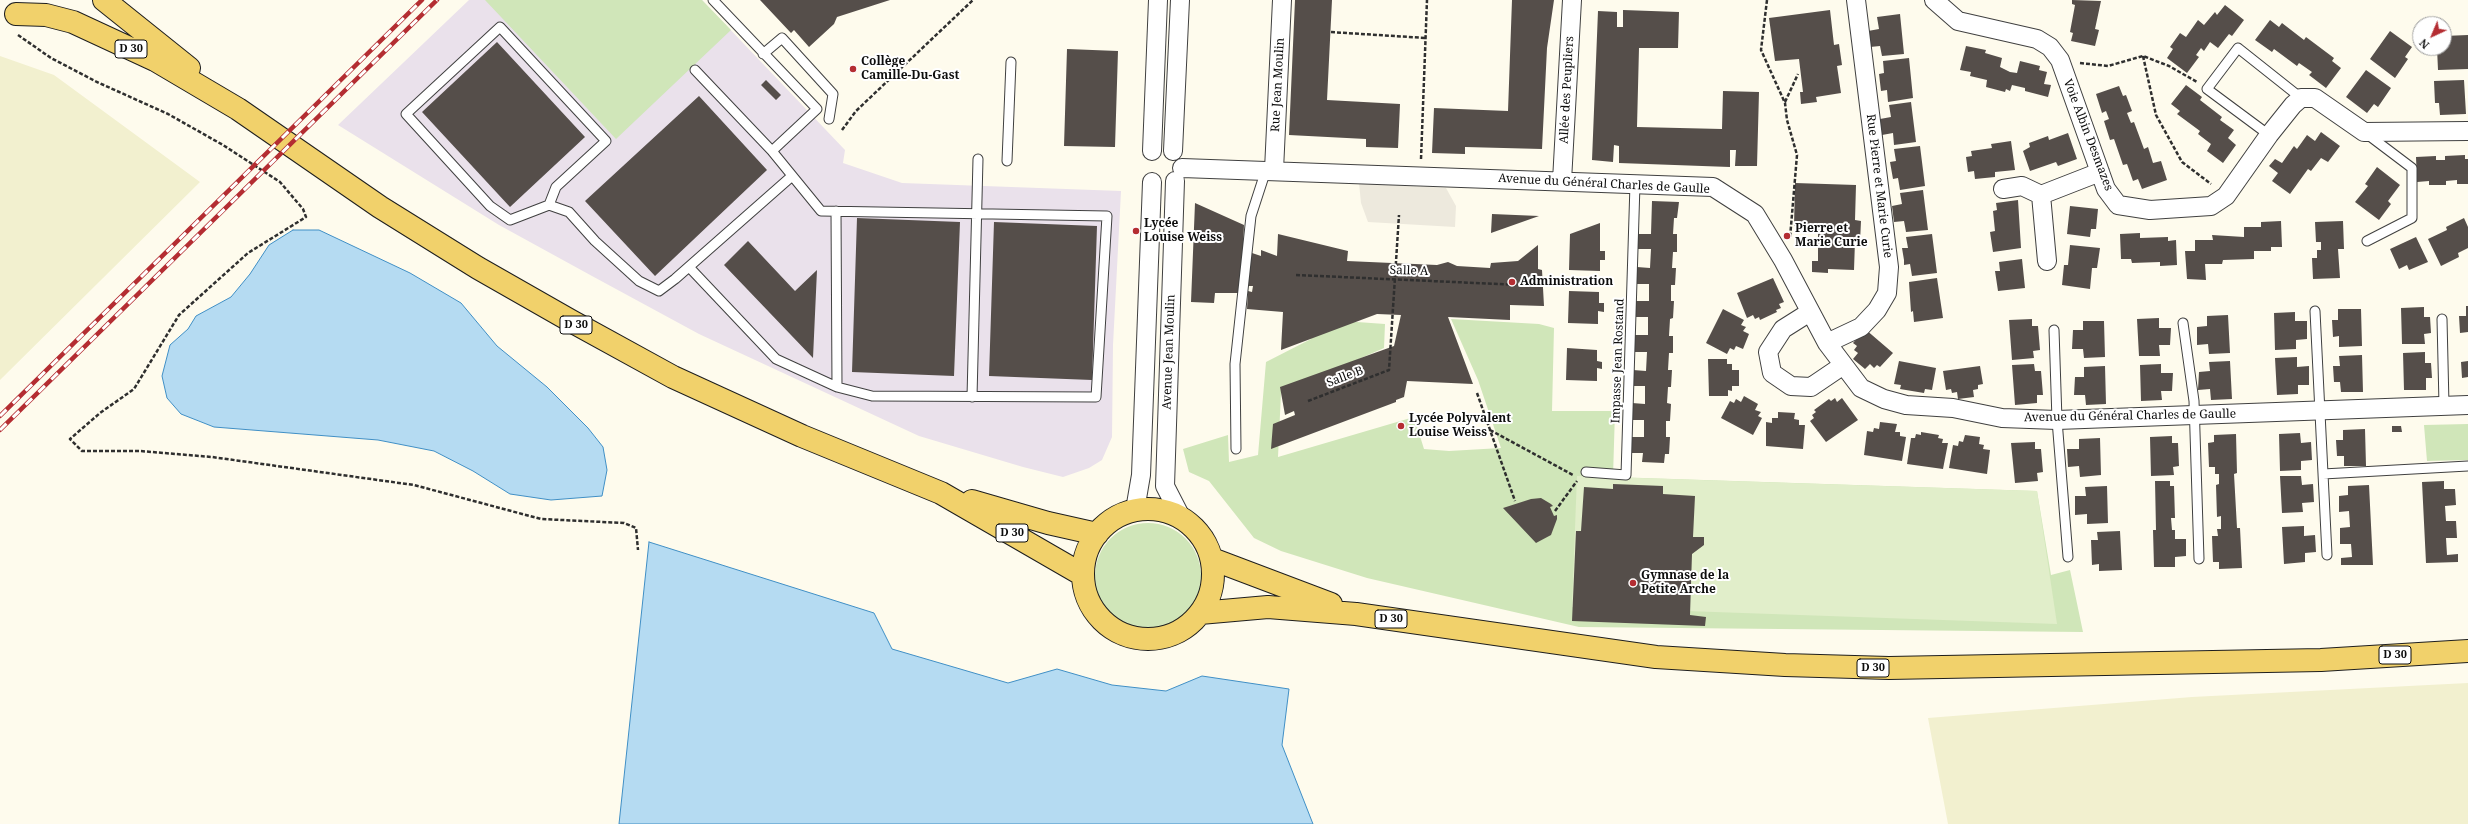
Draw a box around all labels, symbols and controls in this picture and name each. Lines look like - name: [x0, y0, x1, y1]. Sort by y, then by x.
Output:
- north arrow: [2412, 16, 2452, 56]
- street label: Allée des Peupliers: [1557, 36, 1577, 144]
- text: N: [2416, 36, 2432, 53]
- street label: Rue Jean Moulin: [1268, 37, 1288, 133]
- road number: D 30: [115, 40, 147, 58]
- place label: Collège Camille-Du-Gast: [861, 55, 959, 83]
- marker: Collège Camille-Du-Gast: [848, 64, 858, 74]
- street label: Voie Albin Desmazes: [2060, 77, 2116, 193]
- street label: Rue Pierre et Marie Curie: [1863, 113, 1895, 259]
- street label: Avenue du Général Charles de Gaulle: [1498, 171, 1710, 197]
- place label: Lycée Louise Weiss: [1144, 217, 1222, 245]
- place label: Pierre et Marie Curie: [1795, 222, 1868, 250]
- marker: Lycée Louise Weiss: [1131, 226, 1141, 236]
- marker: Pierre et Marie Curie: [1782, 231, 1792, 241]
- street label: Salle A: [1389, 263, 1429, 279]
- place label: Administration: [1520, 275, 1613, 289]
- marker: Administration: [1507, 277, 1517, 287]
- street label: Avenue Jean Moulin: [1160, 294, 1178, 410]
- street label: Impasse Jean Rostand: [1609, 298, 1627, 424]
- road number: D 30: [560, 316, 592, 334]
- street label: Salle B: [1325, 363, 1365, 391]
- street label: Avenue du Général Charles de Gaulle: [2024, 407, 2236, 425]
- place label: Lycée Polyvalent Louise Weiss: [1409, 412, 1511, 440]
- marker: Lycée Polyvalent Louise Weiss: [1396, 421, 1406, 431]
- road number: D 30: [996, 524, 1028, 542]
- place label: Gymnase de la Petite Arche: [1641, 569, 1729, 597]
- marker: Gymnase de la Petite Arche: [1628, 578, 1638, 588]
- road number: D 30: [1375, 610, 1407, 628]
- road number: D 30: [2379, 646, 2411, 664]
- road number: D 30: [1857, 659, 1889, 677]

